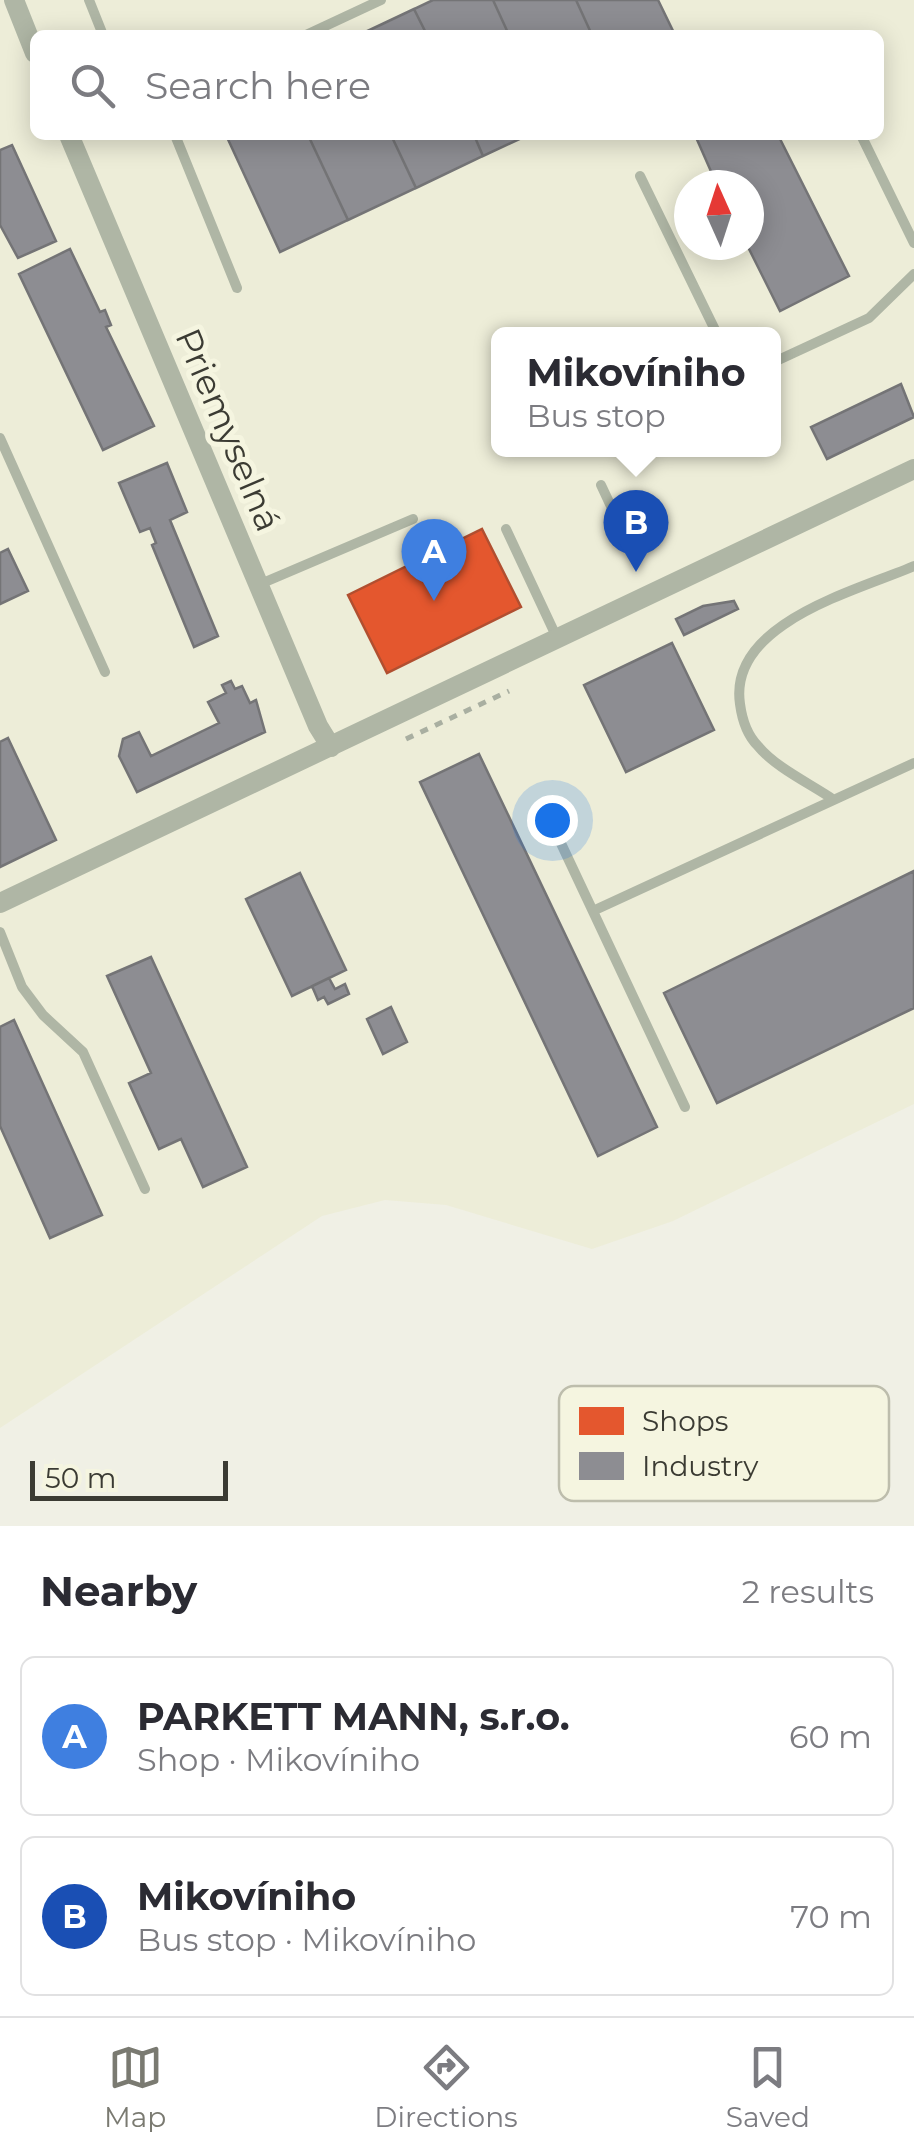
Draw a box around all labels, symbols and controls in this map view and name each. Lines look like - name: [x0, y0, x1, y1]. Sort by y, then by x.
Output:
- search box: [30, 30, 884, 140]
- icon: search: [65, 58, 120, 113]
- text: Search here: [145, 62, 371, 109]
- north arrow: [674, 170, 764, 260]
- street label: Priemyselná: [167, 322, 290, 538]
- popup: [491, 327, 781, 457]
- text: Mikovíniho: [526, 349, 746, 396]
- text: Bus stop: [526, 396, 666, 435]
- pin: B: [604, 490, 668, 572]
- pin: A: [402, 518, 466, 601]
- your location: [527, 795, 578, 846]
- legend: [559, 1386, 889, 1501]
- text: Shops: [642, 1404, 728, 1438]
- text: Industry: [642, 1449, 759, 1483]
- scale bar: [30, 1456, 228, 1500]
- text: 50 m: [45, 1461, 116, 1495]
- text: Nearby: [40, 1565, 197, 1617]
- text: 2 results: [742, 1572, 874, 1611]
- text: PARKETT MANN, s.r.o.: [137, 1693, 570, 1740]
- text: A: [62, 1717, 87, 1756]
- text: 60 m: [789, 1717, 872, 1756]
- text: Shop · Mikovíniho: [137, 1740, 420, 1779]
- text: Mikovíniho: [137, 1873, 356, 1920]
- text: B: [62, 1897, 87, 1936]
- text: 70 m: [790, 1897, 872, 1936]
- text: Bus stop · Mikovíniho: [137, 1920, 476, 1959]
- tab: Map: [104, 2040, 166, 2134]
- tab: Directions: [374, 2040, 518, 2134]
- tab: Saved: [726, 2040, 810, 2134]

